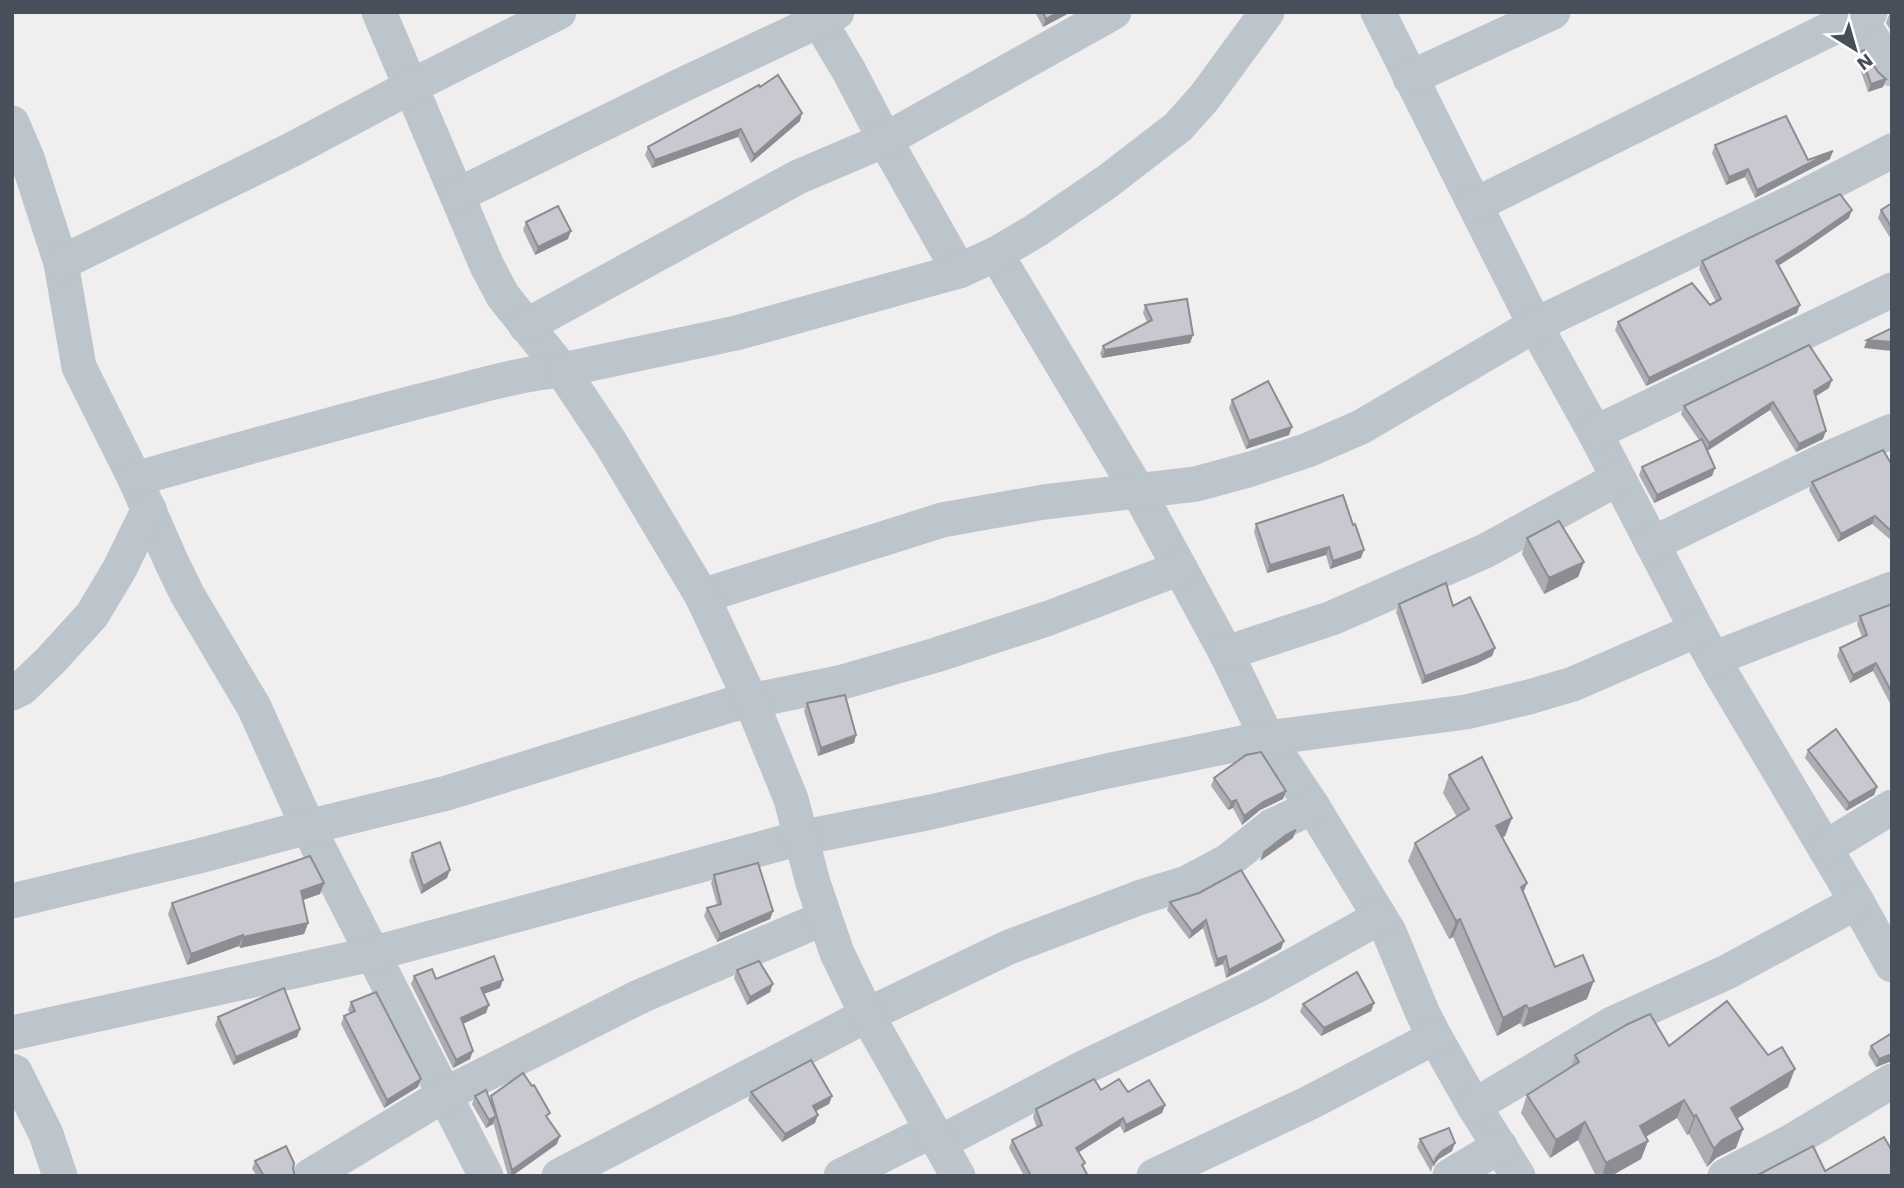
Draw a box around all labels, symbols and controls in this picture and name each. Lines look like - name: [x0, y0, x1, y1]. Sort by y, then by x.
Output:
- north arrow: [1820, 14, 1890, 84]
- text: N: [1852, 49, 1877, 76]

